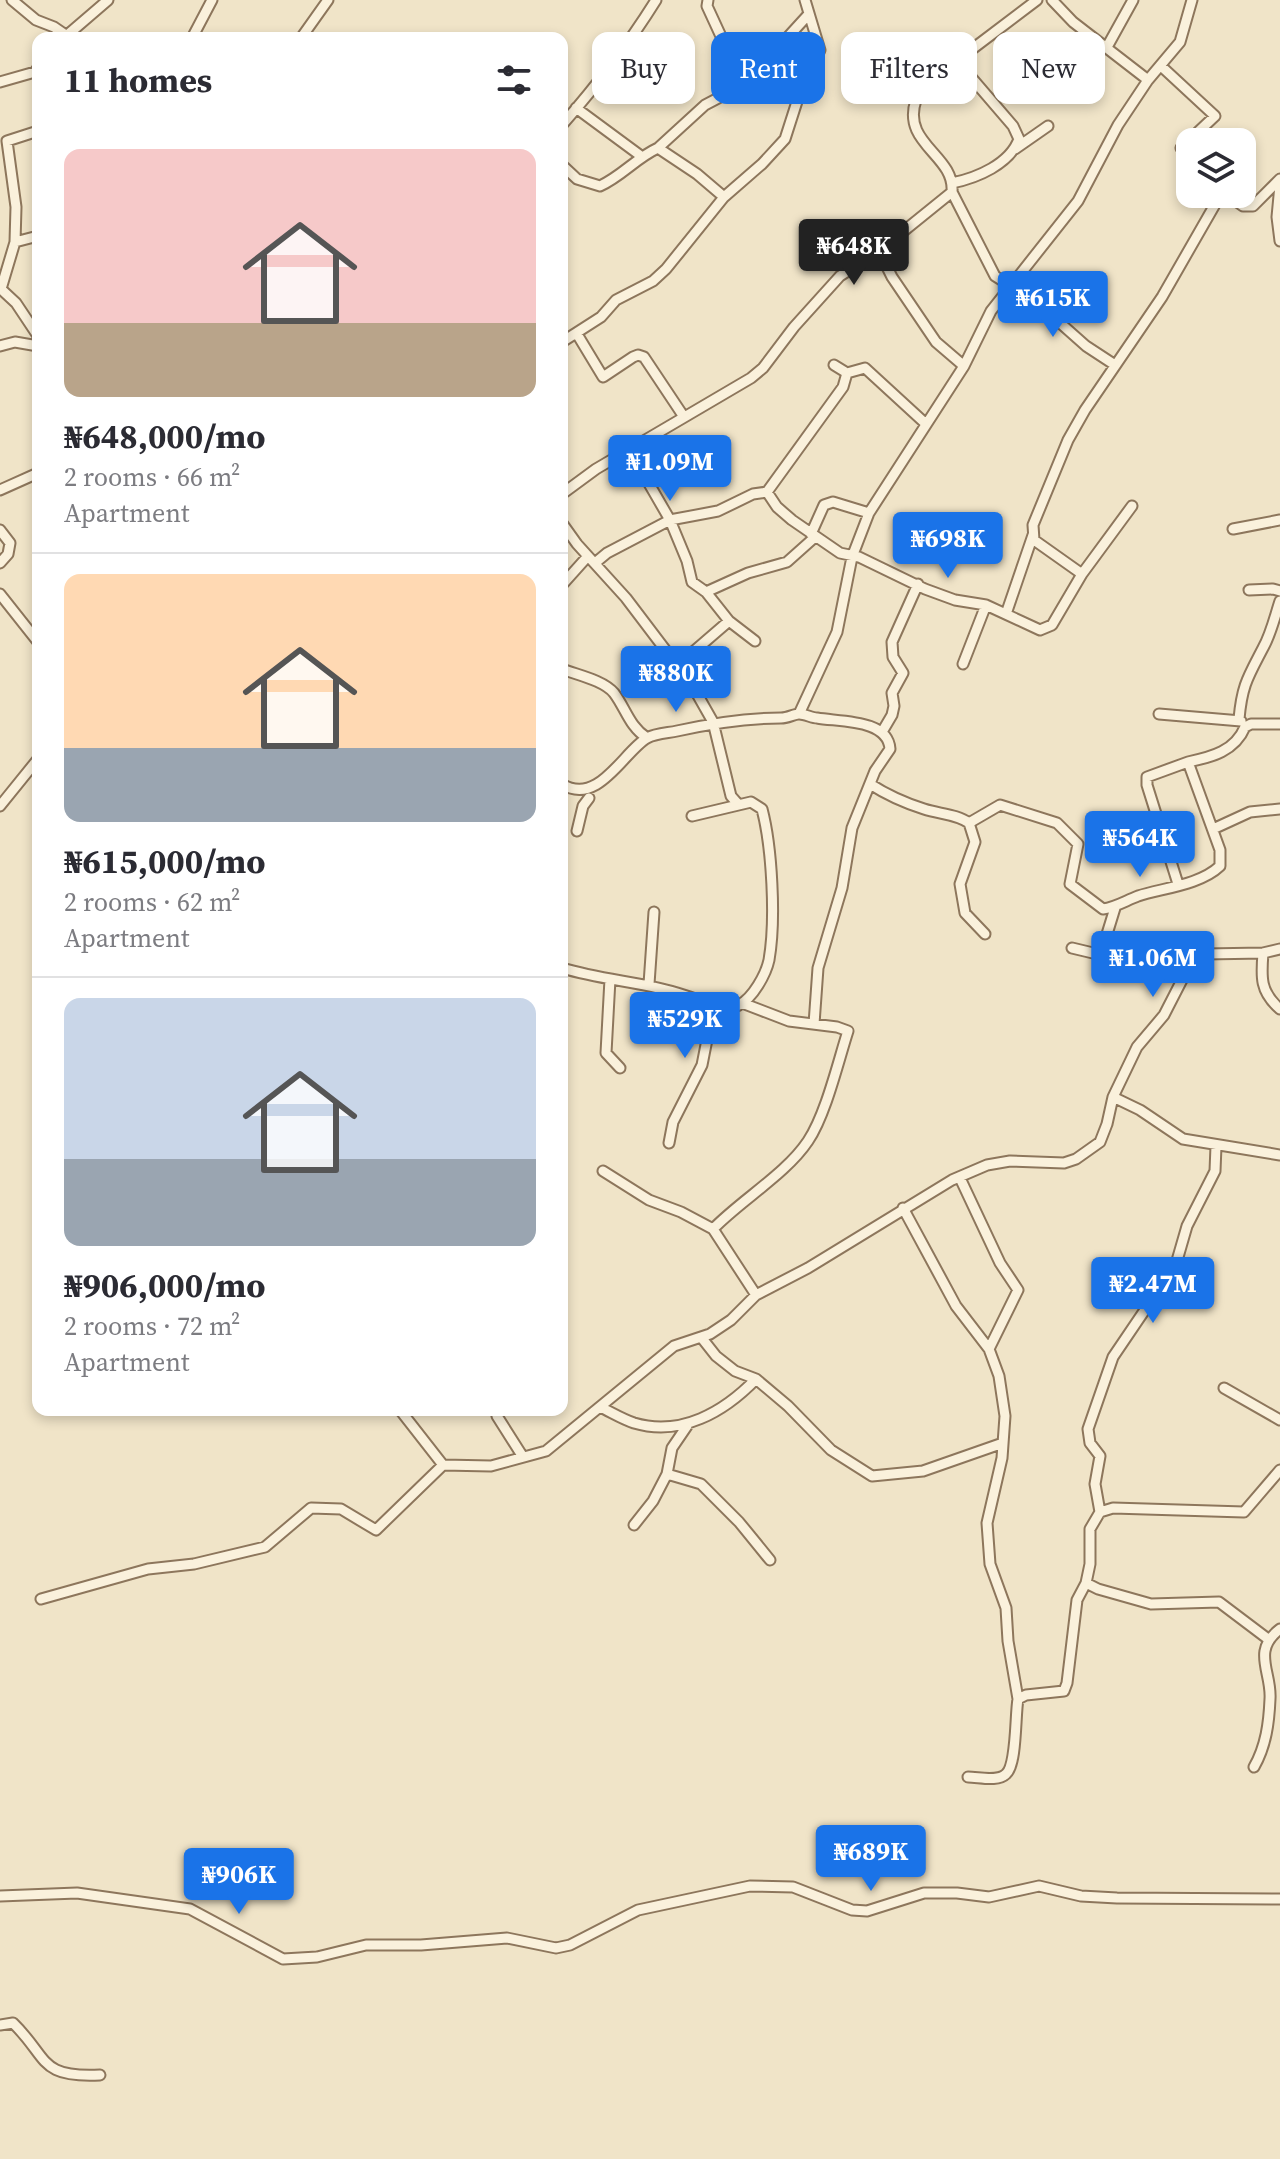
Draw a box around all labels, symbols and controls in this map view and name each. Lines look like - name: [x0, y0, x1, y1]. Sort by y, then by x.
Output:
- chip: Buy: [592, 32, 695, 104]
- chip: Rent: [711, 32, 825, 104]
- chip: Filters: [841, 32, 977, 104]
- chip: New: [993, 32, 1105, 104]
- text: 11 homes: [64, 57, 212, 103]
- icon: filters: [492, 58, 536, 102]
- map controls: [1176, 128, 1256, 208]
- button: layers: [1176, 128, 1256, 208]
- icon: home: [228, 201, 372, 345]
- pin: ₦648K: [798, 219, 910, 287]
- text: ₦648K: [817, 227, 891, 263]
- pin: ₦615K: [997, 271, 1109, 339]
- text: ₦615K: [1016, 279, 1090, 315]
- text: ₦648,000/mo: [64, 413, 265, 459]
- pin: ₦1.09M: [605, 435, 735, 503]
- text: ₦1.09M: [626, 443, 714, 479]
- text: 2 rooms · 66 m²: [64, 459, 240, 495]
- text: Apartment: [64, 495, 189, 531]
- pin: ₦698K: [892, 512, 1004, 580]
- text: ₦698K: [911, 520, 985, 556]
- icon: home: [228, 626, 372, 770]
- pin: ₦880K: [620, 646, 732, 714]
- text: ₦880K: [639, 654, 713, 690]
- pin: ₦564K: [1084, 811, 1196, 879]
- text: ₦564K: [1103, 819, 1177, 855]
- text: ₦615,000/mo: [64, 838, 265, 884]
- text: 2 rooms · 62 m²: [64, 884, 240, 920]
- text: Apartment: [64, 920, 189, 956]
- pin: ₦1.06M: [1088, 931, 1218, 999]
- text: ₦1.06M: [1109, 939, 1197, 975]
- pin: ₦529K: [629, 992, 741, 1060]
- text: ₦529K: [648, 1000, 722, 1036]
- icon: home: [228, 1050, 372, 1194]
- pin: ₦2.47M: [1088, 1257, 1218, 1325]
- text: ₦906,000/mo: [64, 1262, 265, 1308]
- text: ₦2.47M: [1109, 1265, 1197, 1301]
- text: 2 rooms · 72 m²: [64, 1308, 240, 1344]
- text: Apartment: [64, 1344, 189, 1380]
- pin: ₦689K: [815, 1825, 927, 1893]
- text: ₦689K: [834, 1833, 908, 1869]
- pin: ₦906K: [183, 1848, 295, 1916]
- text: ₦906K: [202, 1856, 276, 1892]

